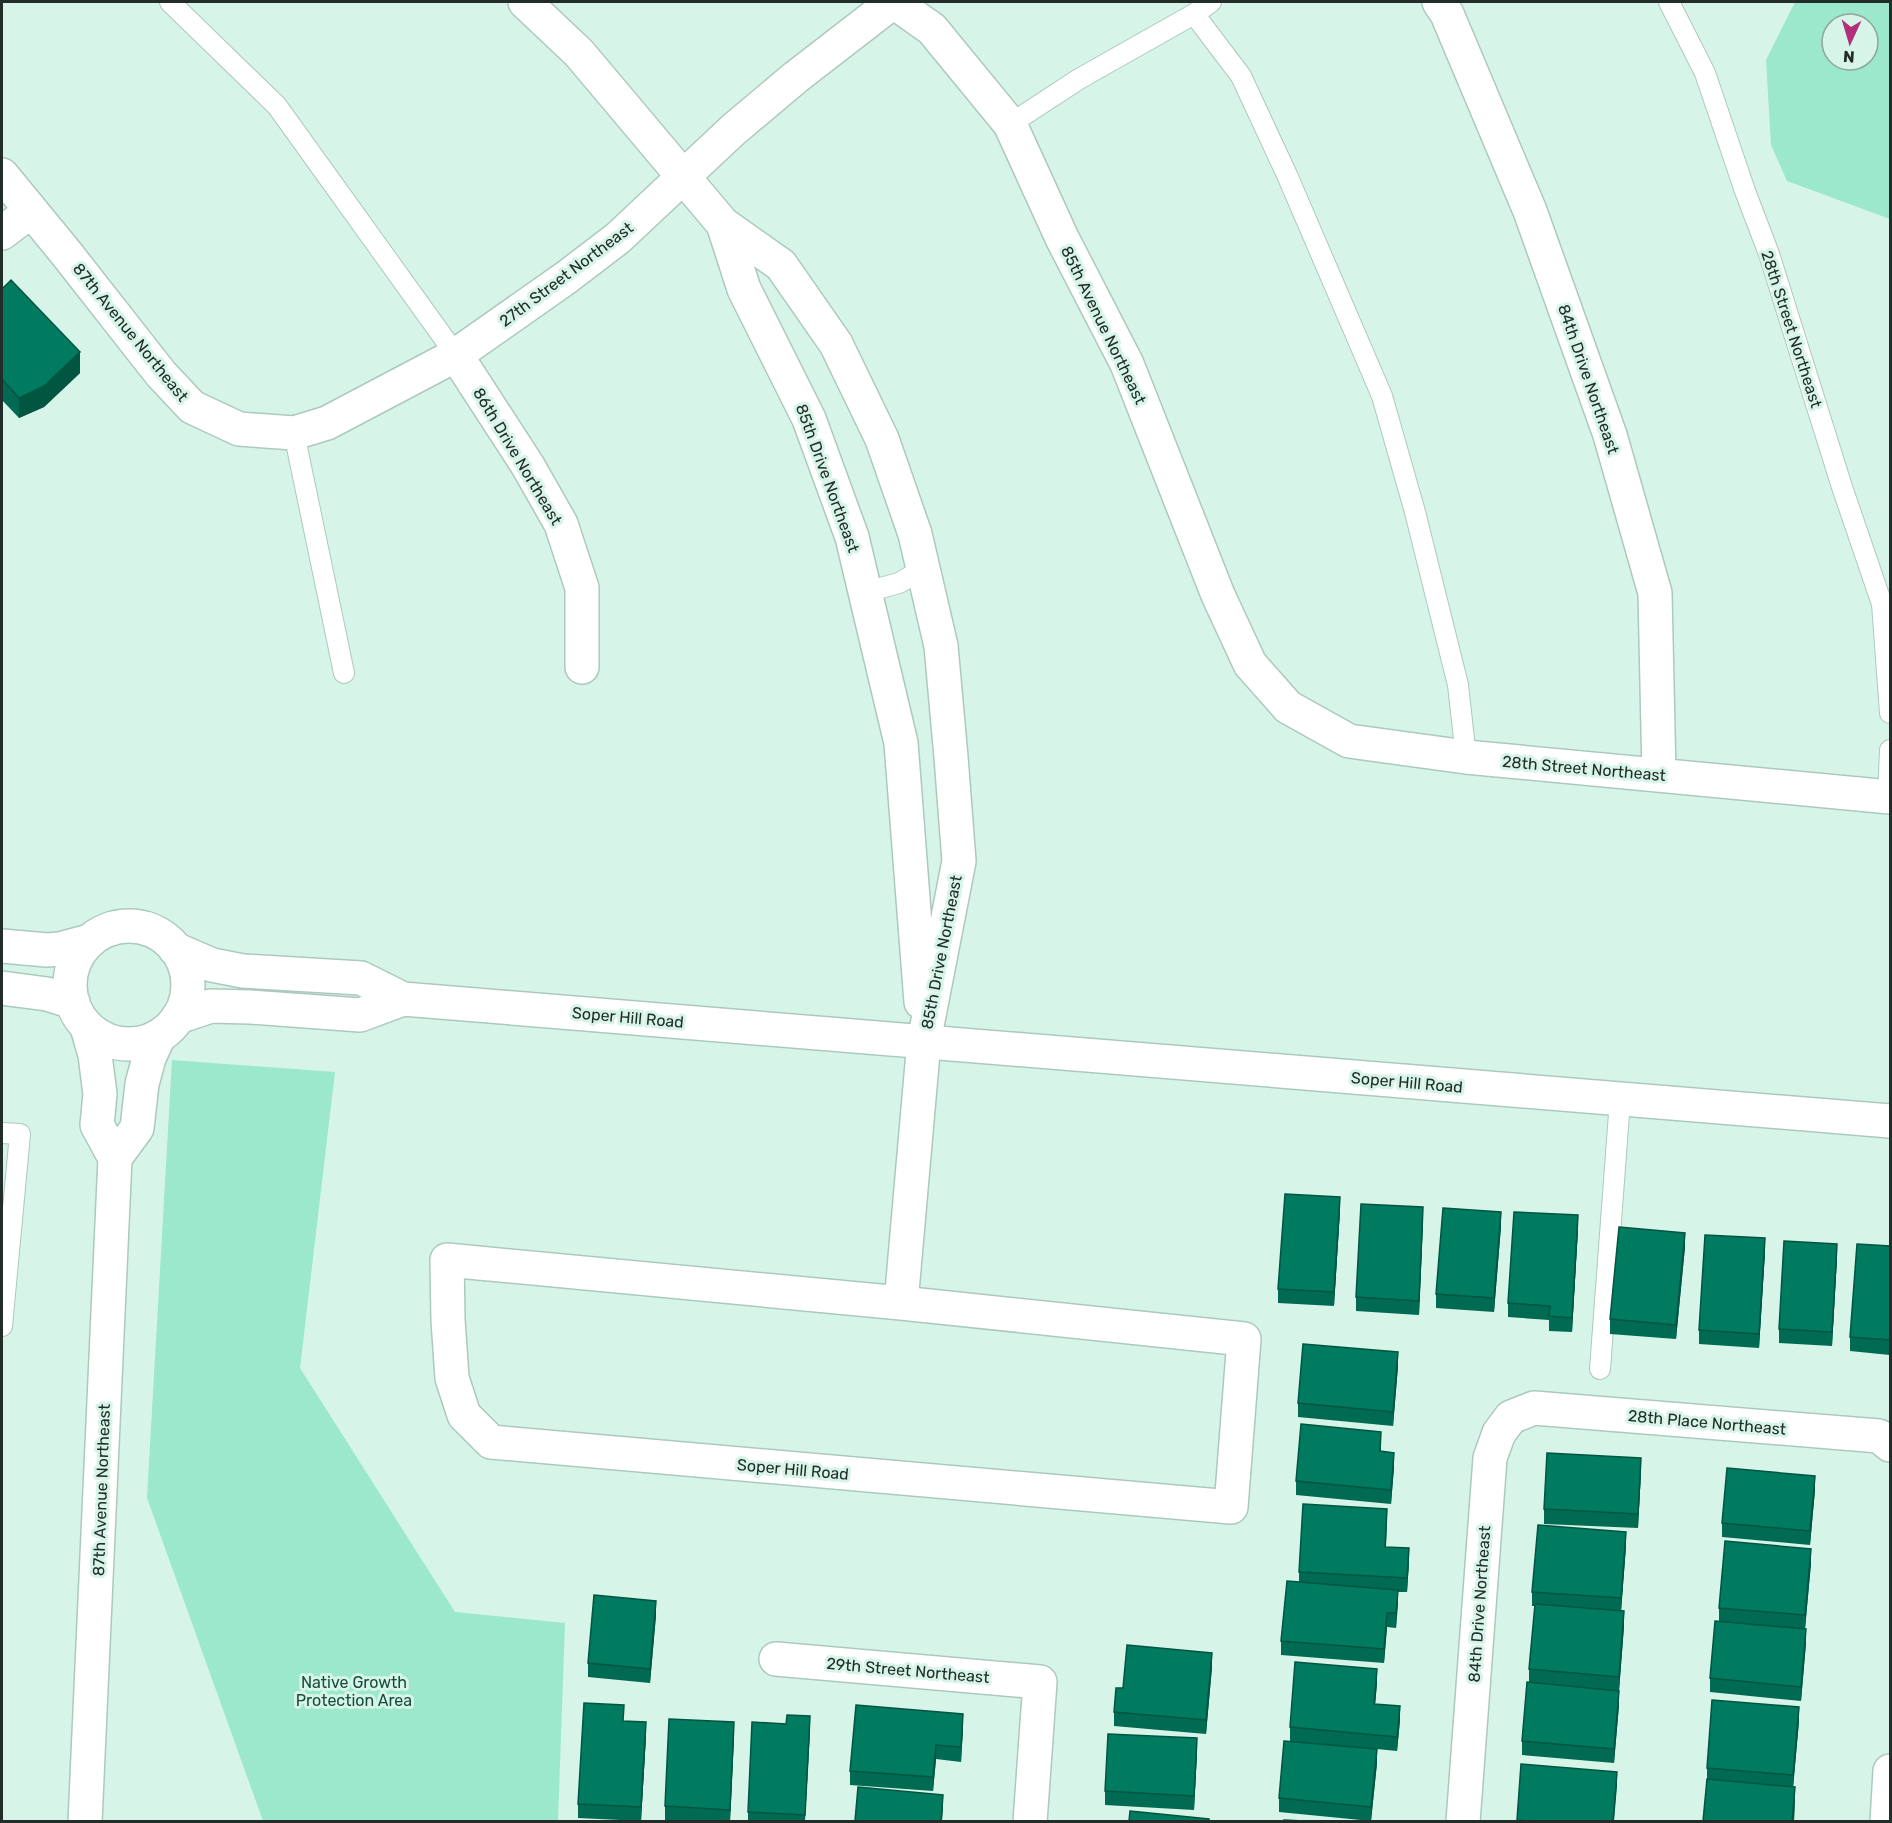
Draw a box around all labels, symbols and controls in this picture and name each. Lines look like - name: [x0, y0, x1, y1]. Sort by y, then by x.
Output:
- north arrow: [1820, 12, 1880, 72]
- text: N: [1843, 47, 1855, 66]
- street label: 27th Street Northeast: [496, 218, 637, 331]
- street label: 85th Avenue Northeast: [1057, 243, 1150, 407]
- street label: 28th Street Northeast: [1757, 248, 1826, 410]
- street label: 87th Avenue Northeast: [69, 259, 192, 405]
- street label: 84th Drive Northeast: [1554, 302, 1623, 457]
- street label: 86th Drive Northeast: [469, 384, 566, 528]
- street label: 85th Drive Northeast: [792, 401, 863, 555]
- street label: 28th Street Northeast: [1501, 752, 1667, 785]
- street label: 85th Drive Northeast: [917, 873, 966, 1031]
- street label: Soper Hill Road: [571, 1003, 685, 1032]
- street label: Soper Hill Road: [1350, 1068, 1464, 1097]
- street label: 87th Avenue Northeast: [89, 1404, 114, 1577]
- street label: 28th Place Northeast: [1627, 1406, 1787, 1439]
- street label: Soper Hill Road: [736, 1455, 850, 1484]
- street label: 84th Drive Northeast: [1465, 1525, 1494, 1683]
- street label: 29th Street Northeast: [826, 1654, 990, 1687]
- park label: Native Growth Protection Area: [296, 1673, 412, 1710]

